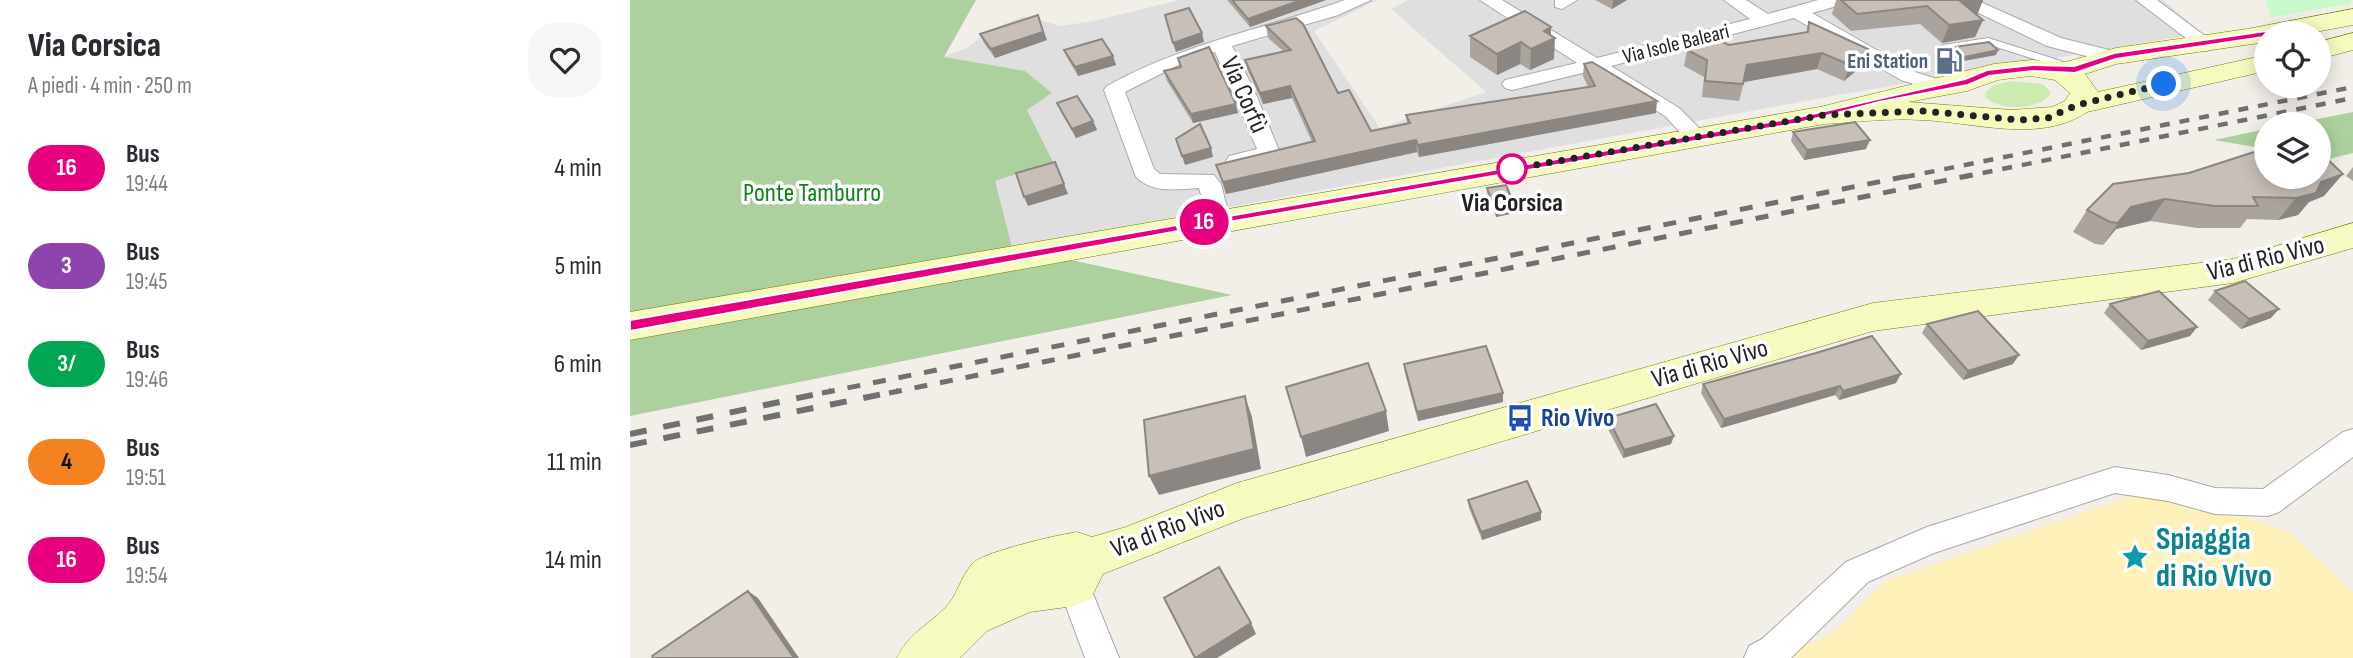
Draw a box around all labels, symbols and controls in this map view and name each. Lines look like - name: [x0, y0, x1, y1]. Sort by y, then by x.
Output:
- street label: Via Isole Baleari: [1620, 19, 1732, 69]
- map controls: [2254, 21, 2331, 189]
- button: locate: [2254, 21, 2331, 98]
- button: heart: [528, 23, 602, 97]
- text: Via Corsica: [28, 26, 161, 66]
- fuel station icon: Eni Station: [1934, 46, 1964, 76]
- place label: Eni Station: [1847, 49, 1928, 74]
- street label: Via Corfù: [1214, 52, 1274, 138]
- your location: [2146, 66, 2181, 101]
- text: A piedi · 4 min · 250 m: [28, 72, 192, 100]
- button: layers: [2254, 112, 2331, 189]
- text: Bus: [126, 139, 160, 170]
- text: 16: [56, 153, 77, 182]
- text: 4 min: [554, 153, 602, 184]
- marker: Via Corsica: [1497, 154, 1527, 184]
- text: 19:44: [126, 170, 168, 198]
- park label: Ponte Tamburro: [743, 178, 881, 209]
- place label: Via Corsica: [1461, 188, 1563, 219]
- line badge: 16: [1172, 199, 1236, 245]
- text: 16: [1194, 207, 1214, 236]
- street label: Via di Rio Vivo: [2204, 230, 2328, 288]
- text: Bus: [126, 237, 160, 268]
- text: 3: [61, 251, 72, 280]
- text: 5 min: [555, 251, 602, 282]
- text: 19:45: [126, 268, 168, 296]
- street label: Via di Rio Vivo: [1648, 333, 1772, 395]
- text: Bus: [126, 335, 160, 366]
- text: 3/: [57, 349, 76, 378]
- text: 6 min: [554, 349, 602, 380]
- text: 19:46: [126, 366, 168, 394]
- bus stop icon: Rio Vivo: [1505, 403, 1535, 433]
- place label: Rio Vivo: [1541, 403, 1614, 434]
- text: Bus: [126, 433, 160, 464]
- text: 4: [61, 447, 72, 476]
- text: 11 min: [547, 447, 602, 478]
- text: 19:51: [126, 464, 166, 492]
- street label: Via di Rio Vivo: [1107, 493, 1229, 565]
- place label: Spiaggia di Rio Vivo: [2156, 520, 2272, 596]
- text: Bus: [126, 531, 160, 562]
- place icon: Spiaggia di Rio Vivo: [2120, 542, 2150, 572]
- text: 16: [56, 545, 77, 574]
- text: 14 min: [545, 545, 602, 576]
- text: 19:54: [126, 562, 168, 590]

